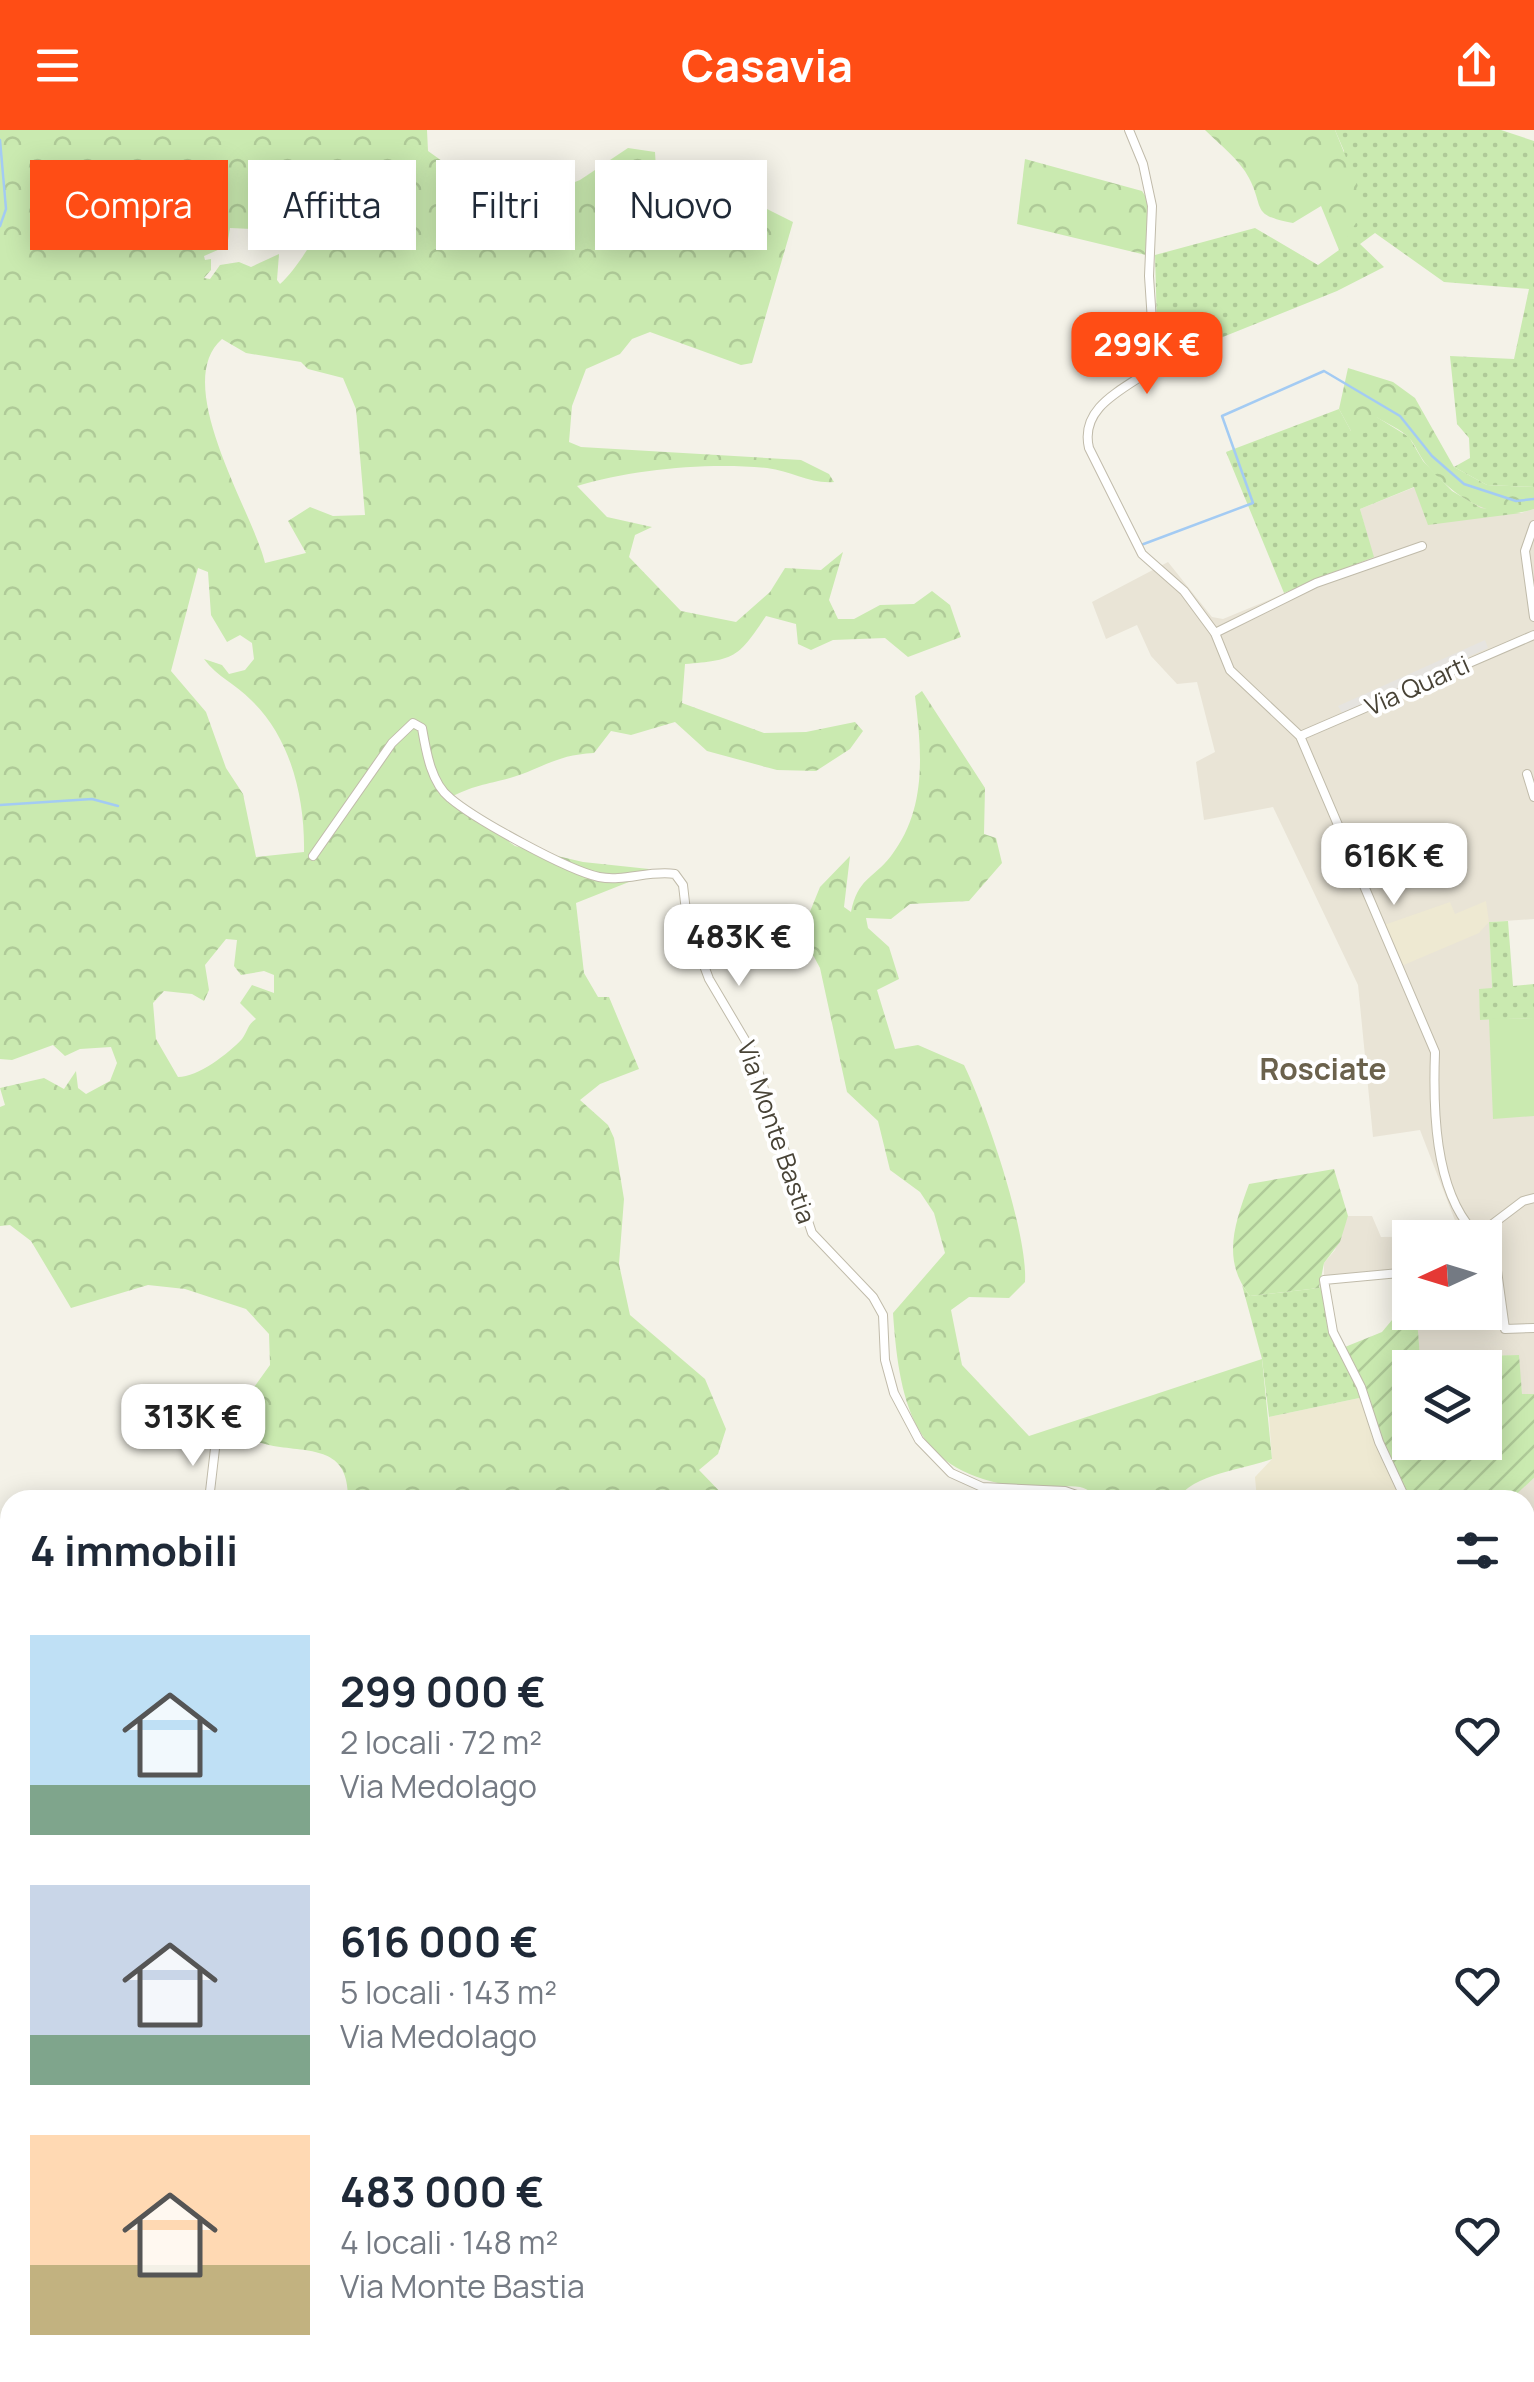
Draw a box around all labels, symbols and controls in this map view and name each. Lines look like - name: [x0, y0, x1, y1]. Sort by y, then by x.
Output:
- text: Casavia: [681, 34, 853, 96]
- icon: menu: [30, 38, 85, 93]
- icon: share: [1449, 38, 1504, 93]
- chip: Compra: [30, 160, 228, 250]
- chip: Affitta: [248, 160, 416, 250]
- chip: Filtri: [436, 160, 575, 250]
- chip: Nuovo: [595, 160, 767, 250]
- pin: 299K €: [1066, 312, 1228, 397]
- text: 299K €: [1093, 322, 1201, 366]
- street label: Via Quarti: [1359, 646, 1475, 724]
- pin: 616K €: [1313, 823, 1475, 908]
- text: 616K €: [1343, 833, 1445, 877]
- pin: 483K €: [658, 904, 820, 989]
- text: 483K €: [686, 914, 792, 958]
- street label: Via Monte Bastia: [729, 1036, 825, 1228]
- district label: Rosciate: [1260, 1048, 1386, 1089]
- north arrow: [1392, 1220, 1502, 1330]
- map controls: [1392, 1220, 1502, 1460]
- button: layers: [1392, 1350, 1502, 1460]
- pin: 313K €: [112, 1384, 274, 1469]
- text: 313K €: [143, 1394, 243, 1438]
- text: 4 immobili: [30, 1521, 238, 1579]
- icon: filters: [1450, 1523, 1505, 1578]
- text: 299 000 €: [340, 1662, 546, 1720]
- icon: home: [110, 1675, 230, 1795]
- icon: heart: [1450, 1708, 1505, 1763]
- text: 2 locali · 72 m²: [340, 1720, 542, 1764]
- text: Via Medolago: [340, 1764, 537, 1808]
- text: 616 000 €: [340, 1912, 538, 1970]
- icon: home: [110, 1925, 230, 2045]
- icon: heart: [1450, 1958, 1505, 2013]
- text: 5 locali · 143 m²: [340, 1970, 557, 2014]
- text: Via Medolago: [340, 2014, 537, 2058]
- text: 483 000 €: [340, 2162, 544, 2220]
- icon: home: [110, 2175, 230, 2295]
- icon: heart: [1450, 2208, 1505, 2263]
- text: 4 locali · 148 m²: [340, 2220, 558, 2264]
- text: Via Monte Bastia: [340, 2264, 585, 2308]

